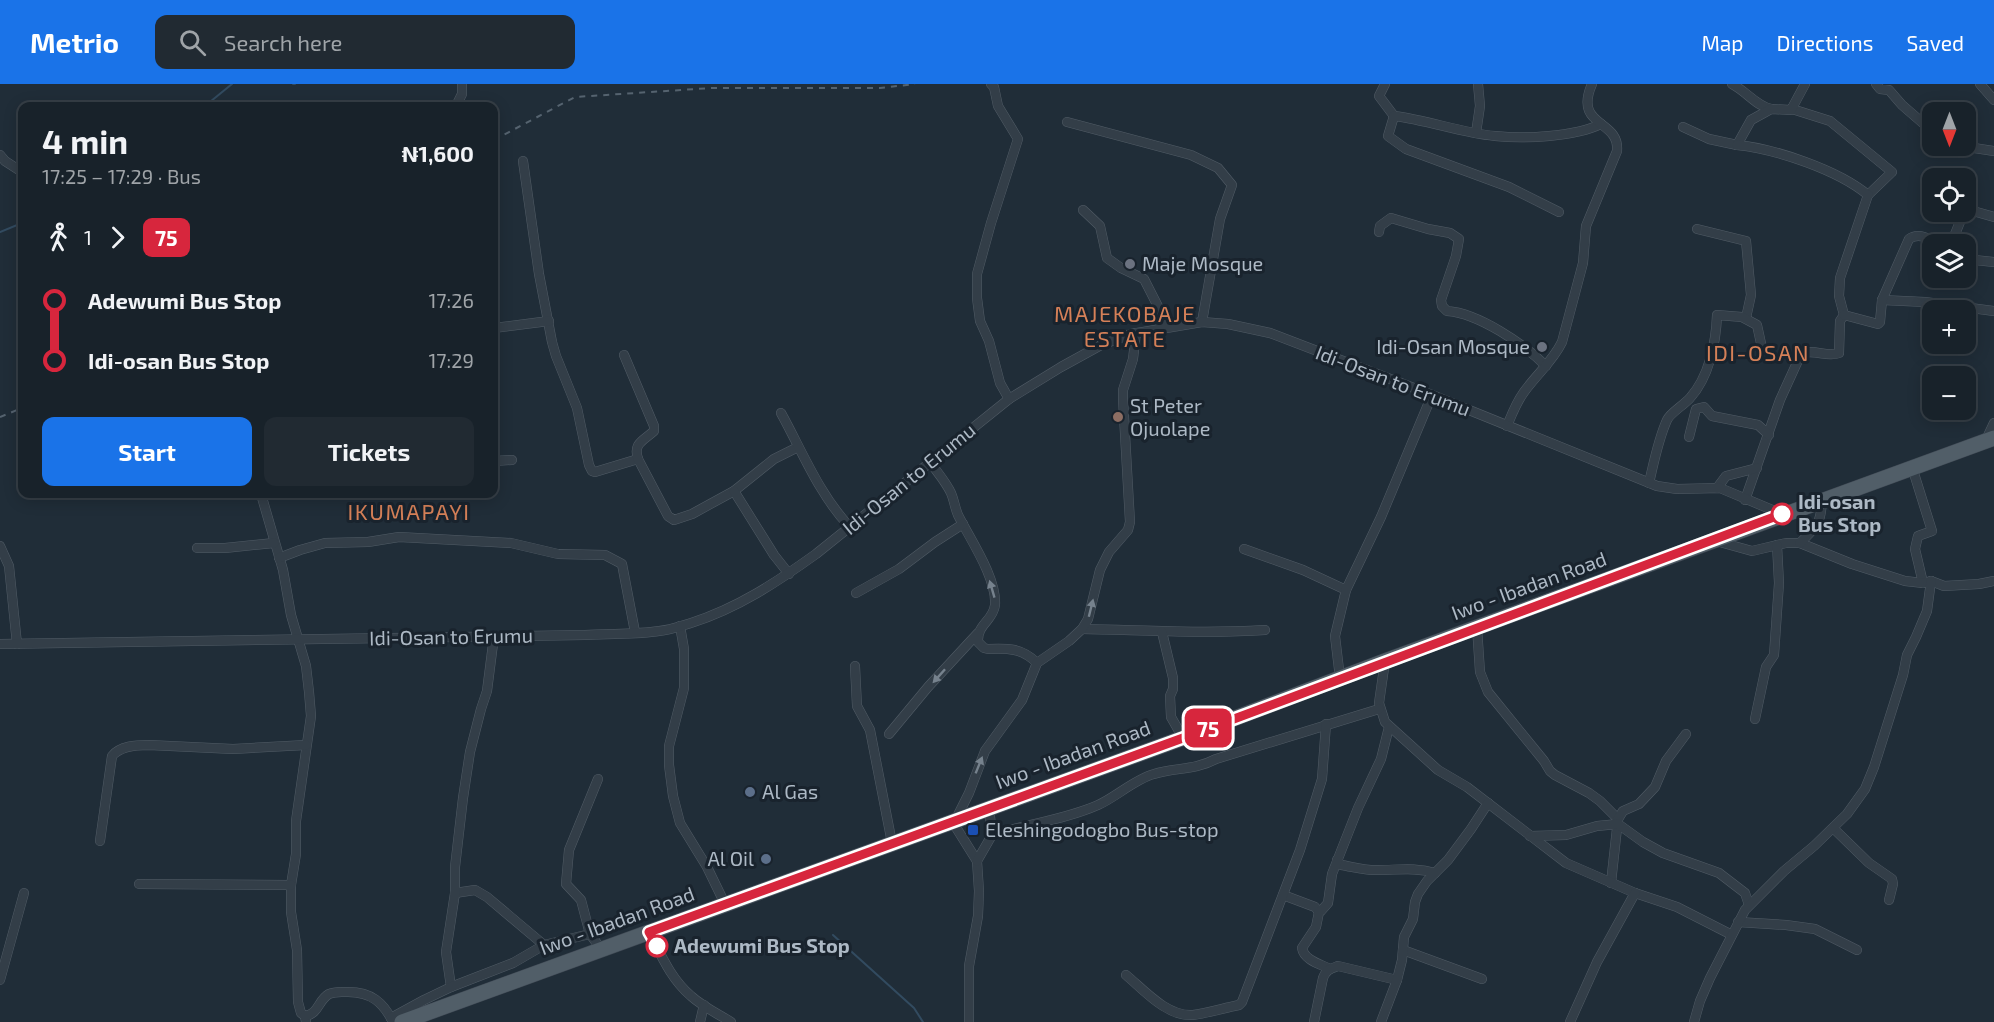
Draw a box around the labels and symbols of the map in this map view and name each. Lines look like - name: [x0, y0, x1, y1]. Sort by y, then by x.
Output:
- north arrow: [1922, 102, 1976, 156]
- place label: Maje Mosque: [1142, 251, 1263, 275]
- marker: Maje Mosque: [1123, 257, 1137, 271]
- district label: MAJEKOBAJE ESTATE: [1054, 300, 1196, 351]
- place label: Idi-Osan Mosque: [1376, 334, 1530, 358]
- district label: IDI-OSAN: [1706, 339, 1810, 365]
- street label: Idi-Osan to Erumu: [1313, 340, 1474, 421]
- marker: Idi-Osan Mosque: [1535, 340, 1549, 354]
- place label: St Peter Ojuolape: [1130, 393, 1210, 440]
- marker: St Peter Ojuolape: [1111, 410, 1125, 424]
- street label: Idi-Osan to Erumu: [837, 417, 980, 539]
- place label: Idi-osan Bus Stop: [1798, 489, 1881, 536]
- district label: IKUMAPAYI: [348, 498, 470, 524]
- marker: Idi-osan Bus Stop: [1771, 503, 1793, 525]
- street label: Iwo - Ibadan Road: [1448, 546, 1609, 624]
- one-way arrow: [986, 580, 996, 598]
- one-way arrow: [1086, 599, 1096, 617]
- street label: Idi-Osan to Erumu: [369, 623, 533, 649]
- one-way arrow: [932, 668, 946, 683]
- line badge: 75: [1181, 708, 1235, 748]
- street label: Iwo - Ibadan Road: [992, 715, 1153, 793]
- one-way arrow: [974, 756, 984, 774]
- place label: Al Gas: [762, 779, 818, 803]
- marker: Al Gas: [743, 785, 757, 799]
- place label: Eleshingodogbo Bus-stop: [985, 817, 1219, 841]
- marker: Eleshingodogbo Bus-stop: [966, 823, 980, 837]
- place label: Al Oil: [707, 846, 754, 870]
- marker: Al Oil: [759, 852, 773, 866]
- street label: Iwo - Ibadan Road: [536, 881, 697, 959]
- place label: Adewumi Bus Stop: [674, 933, 850, 957]
- marker: Adewumi Bus Stop: [646, 935, 668, 957]

